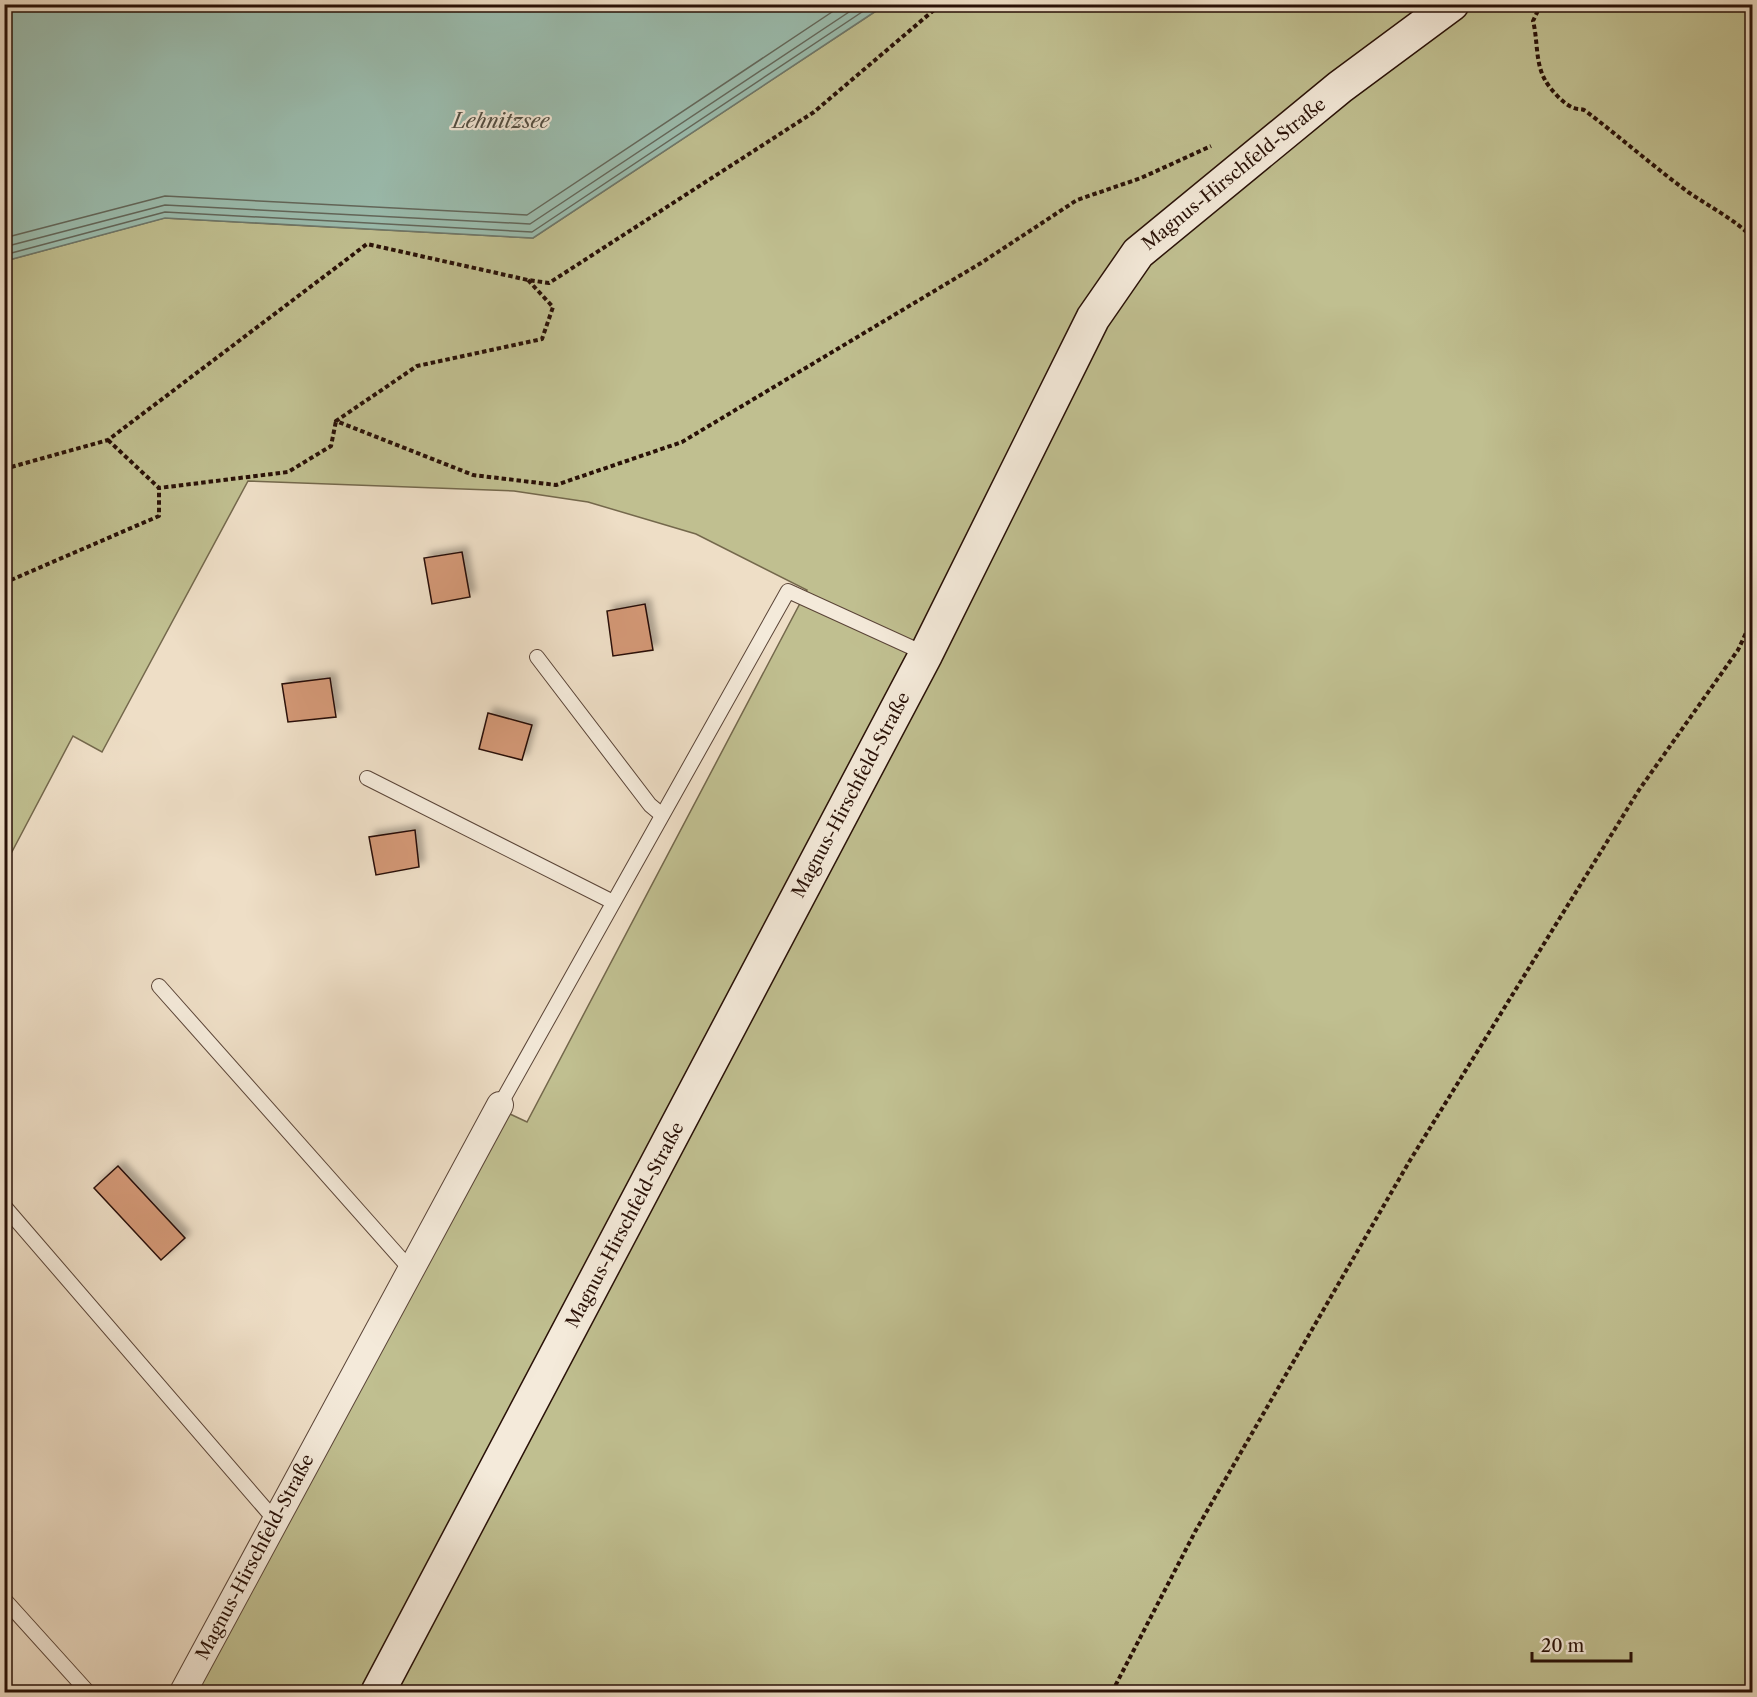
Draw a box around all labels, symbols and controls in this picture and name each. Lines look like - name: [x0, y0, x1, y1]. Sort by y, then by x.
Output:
- street label: Magnus-Hirschfeld-Straße: [1138, 93, 1330, 255]
- water label: Lehnitzsee: [451, 109, 551, 133]
- street label: Magnus-Hirschfeld-Straße: [787, 688, 915, 902]
- street label: Magnus-Hirschfeld-Straße: [561, 1118, 689, 1332]
- street label: Magnus-Hirschfeld-Straße: [191, 1450, 319, 1664]
- scale bar: [1532, 1625, 1631, 1663]
- text: 20 m: [1541, 1635, 1585, 1657]

